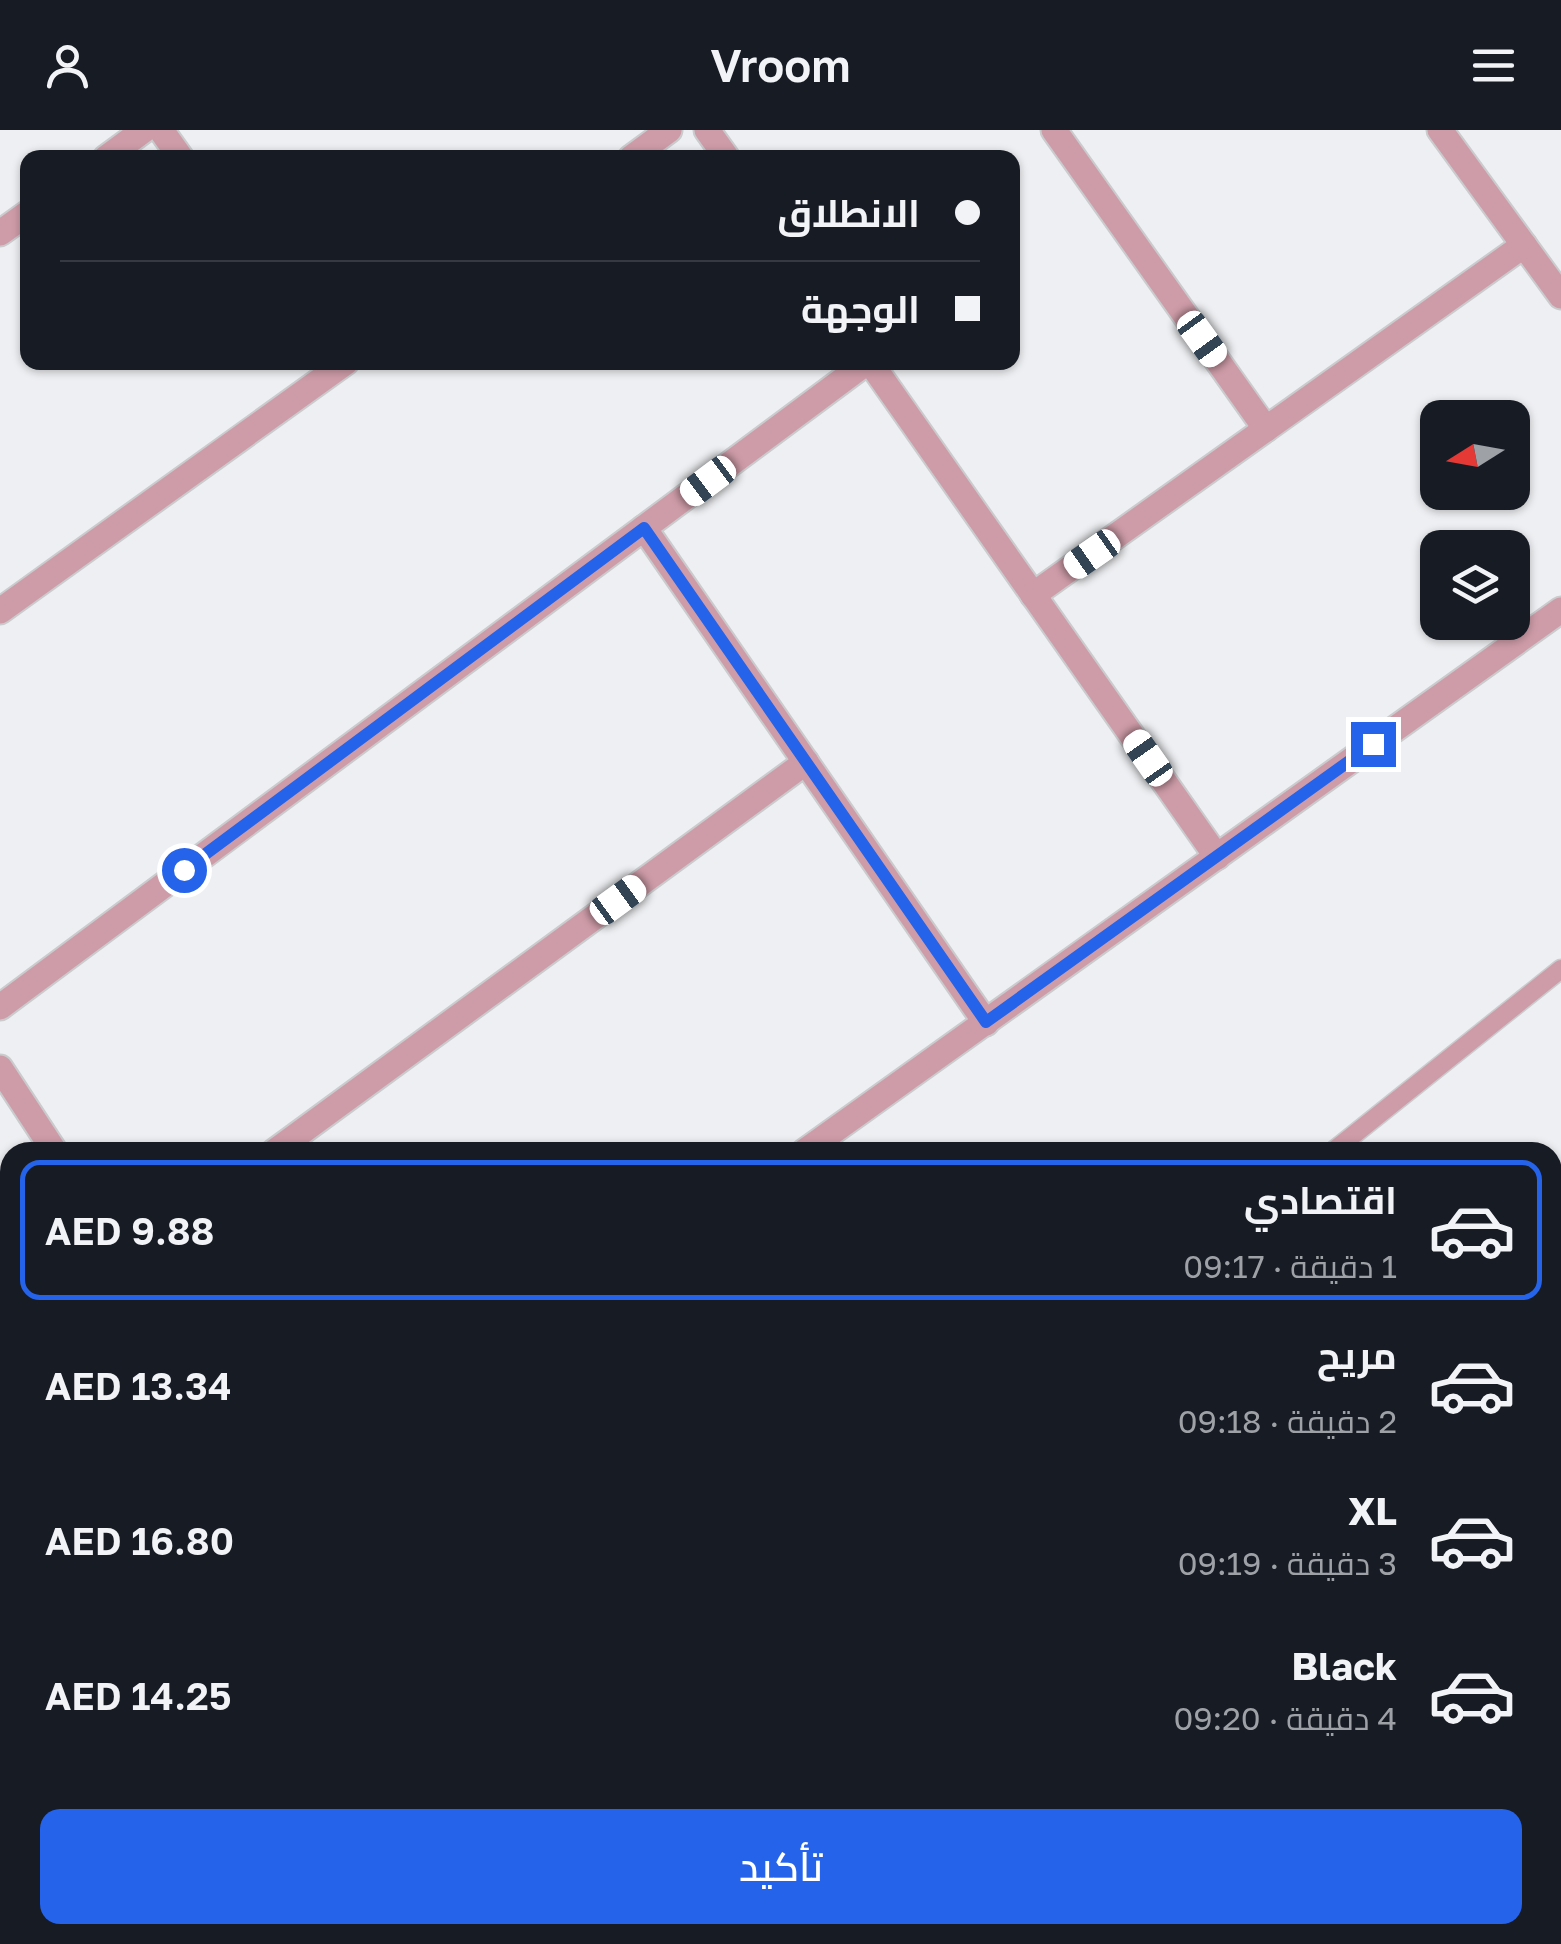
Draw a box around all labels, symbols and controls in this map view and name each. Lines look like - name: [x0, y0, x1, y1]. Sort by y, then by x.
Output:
- icon: person: [40, 38, 95, 93]
- text: Vroom: [710, 38, 851, 92]
- icon: menu: [1466, 38, 1521, 93]
- text: الانطلاق: [777, 190, 920, 235]
- text: الوجهة: [801, 286, 920, 331]
- car: [1172, 306, 1232, 372]
- north arrow: [1420, 400, 1530, 510]
- map controls: [1420, 400, 1530, 640]
- car: [675, 451, 741, 511]
- car: [1059, 525, 1125, 583]
- button: layers: [1420, 530, 1530, 640]
- route end: [1351, 722, 1396, 767]
- car: [1119, 725, 1177, 791]
- route start: [162, 848, 207, 893]
- car: [585, 870, 651, 930]
- text: اقتصادي: [1244, 1177, 1397, 1222]
- icon: car: [1427, 1185, 1517, 1275]
- text: AED 9.88: [45, 1208, 215, 1253]
- text: 1 دقيقة · 09:17: [1183, 1247, 1397, 1285]
- text: مريح: [1317, 1332, 1397, 1377]
- icon: car: [1427, 1340, 1517, 1430]
- text: AED 13.34: [45, 1363, 232, 1408]
- text: 2 دقيقة · 09:18: [1178, 1402, 1397, 1440]
- text: XL: [1348, 1488, 1397, 1533]
- icon: car: [1427, 1495, 1517, 1585]
- text: AED 16.80: [45, 1518, 234, 1563]
- text: 3 دقيقة · 09:19: [1178, 1544, 1397, 1582]
- text: Black: [1292, 1643, 1397, 1688]
- icon: car: [1427, 1650, 1517, 1740]
- text: AED 14.25: [45, 1673, 232, 1718]
- text: 4 دقيقة · 09:20: [1173, 1699, 1397, 1737]
- button: تأكيد: [40, 1809, 1522, 1924]

